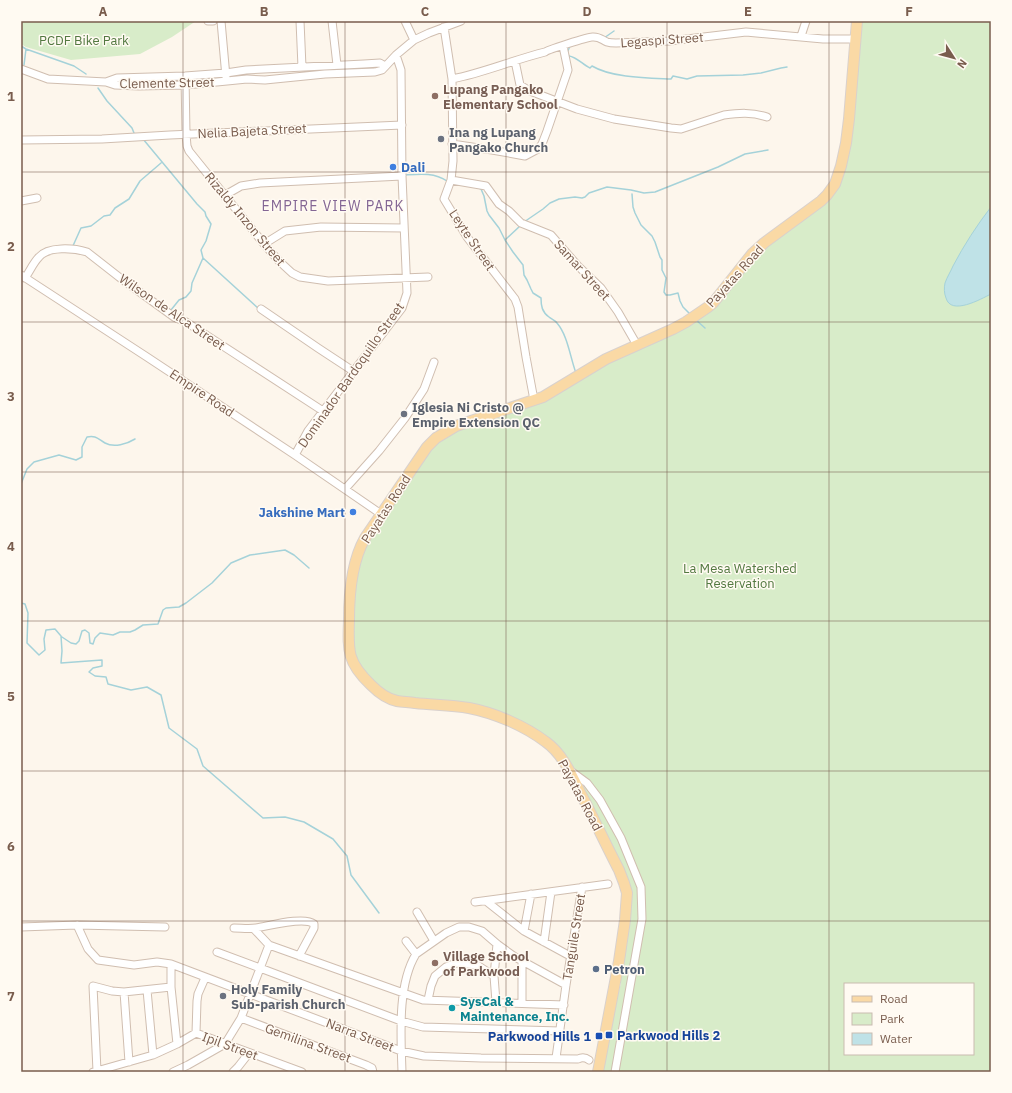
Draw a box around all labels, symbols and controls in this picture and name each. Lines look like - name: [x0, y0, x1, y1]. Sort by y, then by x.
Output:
- text: A: [99, 3, 108, 20]
- text: B: [260, 3, 269, 20]
- text: C: [421, 3, 430, 20]
- text: D: [582, 3, 592, 20]
- text: E: [744, 3, 752, 20]
- text: F: [905, 3, 913, 20]
- street label: Legaspi Street: [620, 29, 704, 51]
- park label: PCDF Bike Park: [39, 32, 129, 49]
- north arrow: [934, 38, 974, 78]
- text: N: [954, 57, 970, 71]
- street label: Clemente Street: [119, 74, 215, 92]
- place label: Lupang Pangako Elementary School: [443, 81, 558, 113]
- text: 1: [7, 88, 15, 105]
- marker: Lupang Pangako Elementary School: [430, 91, 440, 101]
- street label: Nelia Bajeta Street: [197, 120, 307, 142]
- place label: Ina ng Lupang Pangako Church: [449, 124, 548, 156]
- marker: Ina ng Lupang Pangako Church: [436, 134, 446, 144]
- place label: Dali: [401, 159, 425, 176]
- marker: Dali: [388, 162, 398, 172]
- street label: Rizaldy Inzon Street: [201, 169, 289, 269]
- district label: EMPIRE VIEW PARK: [262, 197, 404, 215]
- street label: Leyte Street: [445, 206, 499, 274]
- street label: Samar Street: [550, 236, 614, 304]
- text: 2: [7, 238, 15, 255]
- street label: Payatas Road: [702, 241, 768, 311]
- street label: Wilson de Alca Street: [116, 270, 228, 354]
- street label: Dominador Bardoquillo Street: [294, 299, 408, 451]
- street label: Empire Road: [166, 365, 238, 421]
- text: 3: [7, 388, 15, 405]
- place label: Iglesia Ni Cristo @ Empire Extension QC: [412, 399, 541, 431]
- marker: Iglesia Ni Cristo @ Empire Extension QC: [399, 409, 409, 419]
- street label: Payatas Road: [357, 471, 415, 547]
- place label: Jakshine Mart: [258, 504, 345, 521]
- marker: Jakshine Mart: [348, 507, 358, 517]
- text: 4: [7, 538, 15, 555]
- park label: La Mesa Watershed Reservation: [683, 560, 797, 592]
- text: 5: [7, 688, 15, 705]
- street label: Payatas Road: [554, 756, 606, 834]
- text: 6: [7, 838, 15, 855]
- street label: Tanguile Street: [559, 892, 589, 982]
- place label: Village School of Parkwood: [443, 948, 529, 980]
- marker: Village School of Parkwood: [430, 958, 440, 968]
- place label: Petron: [604, 961, 645, 978]
- marker: Petron: [591, 964, 601, 974]
- place label: Holy Family Sub-parish Church: [231, 981, 345, 1013]
- legend: [844, 983, 974, 1055]
- text: 7: [7, 988, 15, 1005]
- marker: Holy Family Sub-parish Church: [218, 991, 228, 1001]
- text: Road: [880, 991, 908, 1006]
- place label: SysCal & Maintenance, Inc.: [460, 993, 570, 1025]
- marker: SysCal & Maintenance, Inc.: [447, 1003, 457, 1013]
- text: Park: [880, 1011, 905, 1026]
- street label: Narra Street: [324, 1014, 396, 1056]
- street label: Gemilina Street: [263, 1020, 353, 1066]
- place label: Parkwood Hills 2: [617, 1027, 720, 1044]
- street label: Ipil Street: [200, 1028, 260, 1064]
- place label: Parkwood Hills 1: [488, 1028, 591, 1045]
- marker: Parkwood Hills 2: [604, 1030, 614, 1040]
- marker: Parkwood Hills 1: [594, 1031, 604, 1041]
- text: Water: [880, 1031, 913, 1046]

